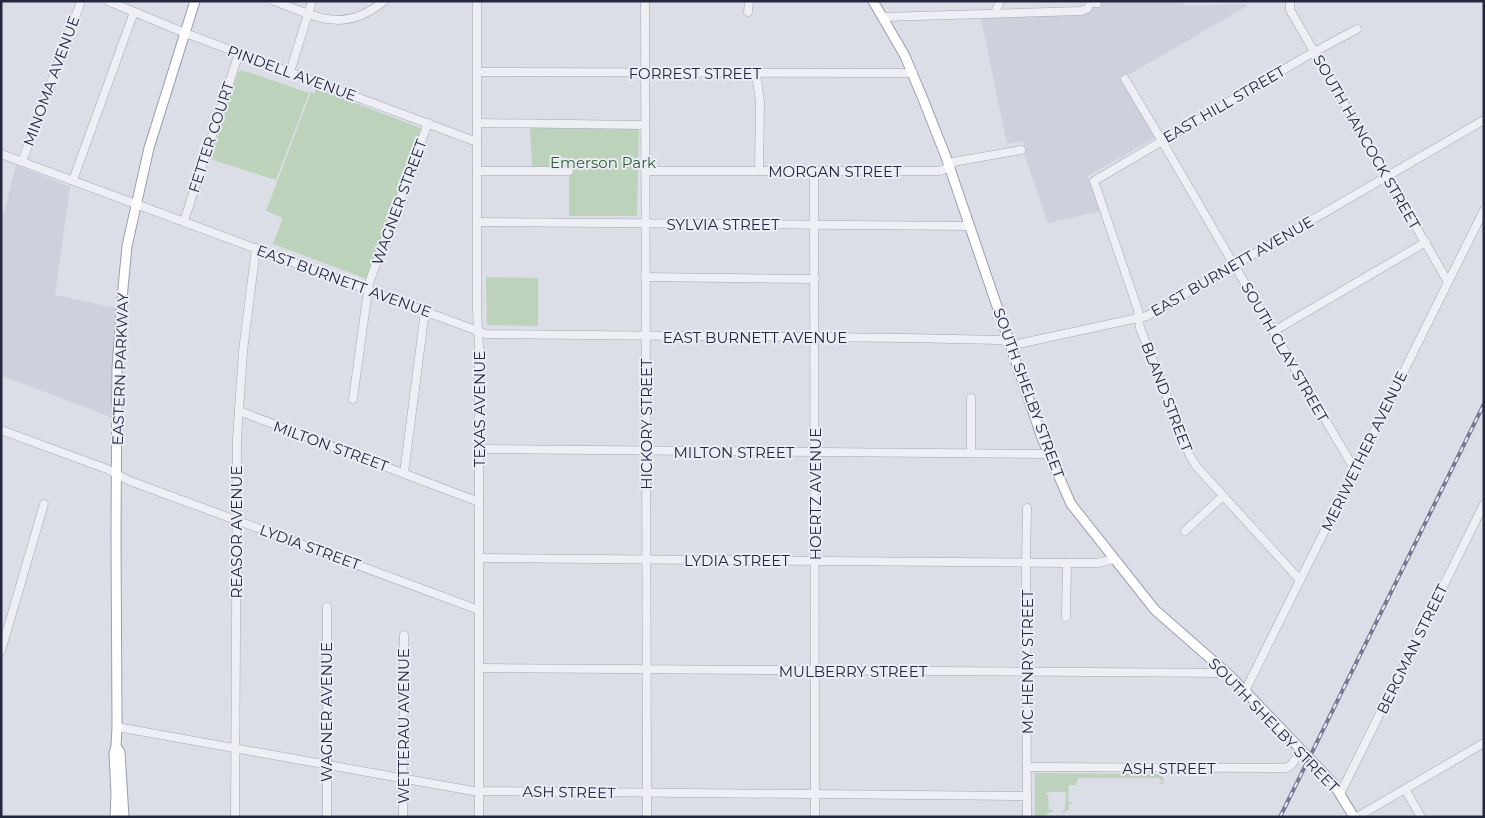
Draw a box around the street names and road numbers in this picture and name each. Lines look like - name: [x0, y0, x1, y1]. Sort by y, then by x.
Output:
- street label: MINOMA AVENUE: [19, 13, 83, 149]
- street label: PINDELL AVENUE: [225, 41, 359, 105]
- street label: SOUTH HANCOCK STREET: [1309, 51, 1425, 233]
- street label: EAST HILL STREET: [1160, 61, 1289, 147]
- street label: FORREST STREET: [629, 64, 762, 83]
- street label: FETTER COURT: [184, 79, 238, 195]
- street label: WAGNER STREET: [367, 136, 431, 268]
- street label: MORGAN STREET: [768, 162, 902, 181]
- street label: EAST BURNETT AVENUE: [1147, 212, 1317, 320]
- street label: SYLVIA STREET: [666, 215, 780, 234]
- street label: EAST BURNETT AVENUE: [254, 241, 434, 321]
- street label: SOUTH CLAY STREET: [1237, 279, 1333, 426]
- street label: EASTERN PARKWAY: [108, 292, 132, 446]
- street label: SOUTH SHELBY STREET: [989, 305, 1069, 481]
- street label: EAST BURNETT AVENUE: [663, 328, 847, 347]
- street label: BLAND STREET: [1137, 339, 1197, 455]
- street label: TEXAS AVENUE: [470, 351, 489, 467]
- street label: HICKORY STREET: [637, 358, 656, 490]
- street label: MERIWETHER AVENUE: [1317, 368, 1411, 534]
- street label: MILTON STREET: [271, 416, 391, 476]
- street label: HOERTZ AVENUE: [806, 428, 825, 560]
- street label: MILTON STREET: [674, 443, 795, 462]
- street label: REASOR AVENUE: [227, 466, 246, 598]
- street label: LYDIA STREET: [257, 520, 363, 574]
- street label: LYDIA STREET: [684, 551, 790, 570]
- street label: BERGMAN STREET: [1372, 581, 1452, 717]
- street label: MC HENRY STREET: [1018, 589, 1037, 734]
- street label: WAGNER AVENUE: [317, 642, 336, 782]
- street label: WETTERAU AVENUE: [394, 648, 413, 804]
- street label: SOUTH SHELBY STREET: [1205, 654, 1344, 797]
- street label: MULBERRY STREET: [779, 662, 928, 681]
- street label: ASH STREET: [1122, 759, 1216, 778]
- street label: ASH STREET: [522, 782, 616, 802]

